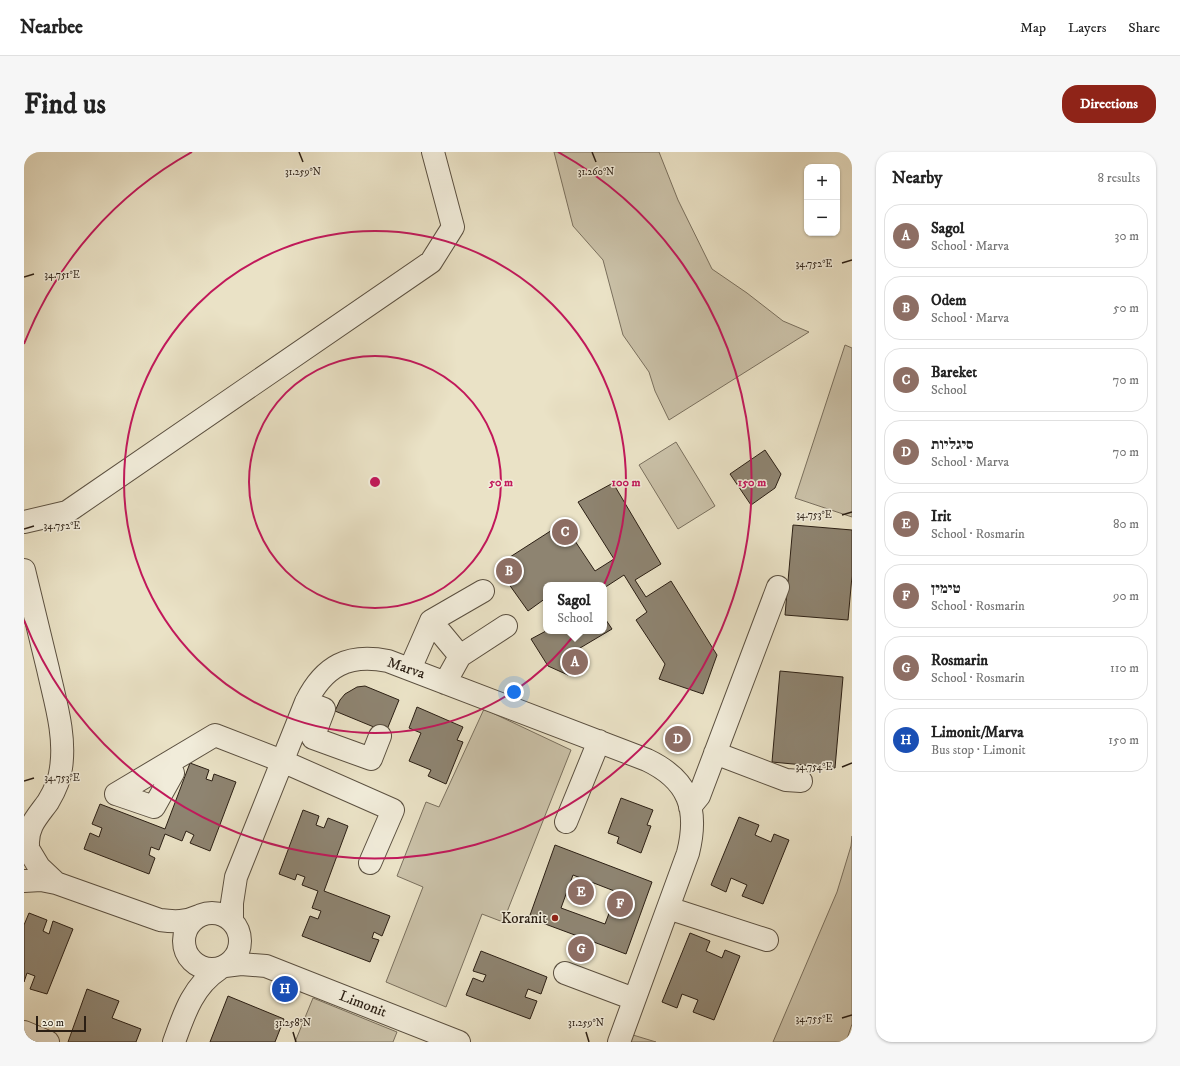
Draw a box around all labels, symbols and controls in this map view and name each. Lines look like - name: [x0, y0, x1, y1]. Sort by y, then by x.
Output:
- text: Nearbee: [20, 16, 83, 39]
- text: Map: [1020, 19, 1046, 37]
- text: Layers: [1068, 19, 1106, 37]
- text: Share: [1128, 19, 1160, 37]
- button: Directions: [1062, 85, 1156, 123]
- text: Find us: [24, 87, 106, 122]
- map controls: [804, 164, 840, 236]
- button: +: [804, 164, 840, 200]
- text: 31.259°N: [285, 166, 321, 178]
- text: 31.260°N: [578, 166, 614, 178]
- text: Nearby: [892, 167, 942, 189]
- text: 8 results: [1098, 170, 1140, 186]
- button: −: [804, 200, 840, 236]
- text: Sagol: [931, 219, 964, 238]
- text: A: [902, 228, 910, 244]
- text: 30 m: [1115, 228, 1139, 244]
- text: School · Marva: [931, 238, 1009, 254]
- text: 34.752°E: [796, 258, 832, 270]
- text: 34.751°E: [44, 269, 80, 281]
- text: Odem: [931, 291, 967, 310]
- text: B: [902, 300, 910, 316]
- text: 50 m: [1113, 300, 1139, 316]
- text: School · Marva: [931, 310, 1009, 326]
- text: Bareket: [931, 363, 977, 382]
- text: C: [902, 372, 910, 388]
- text: 70 m: [1113, 372, 1139, 388]
- text: School: [931, 382, 967, 398]
- text: סיגליות: [931, 435, 974, 454]
- text: D: [901, 444, 911, 460]
- text: 70 m: [1113, 444, 1139, 460]
- text: School · Marva: [931, 454, 1009, 470]
- centre of rings: [368, 475, 382, 489]
- text: 50 m: [488, 475, 513, 490]
- text: 100 m: [612, 475, 640, 490]
- text: 150 m: [738, 475, 766, 490]
- text: Irit: [931, 507, 951, 526]
- text: 34.753°E: [796, 509, 832, 521]
- text: E: [901, 516, 911, 532]
- text: 80 m: [1113, 516, 1139, 532]
- pin: C: [552, 517, 578, 547]
- text: 34.752°E: [44, 520, 80, 532]
- text: School · Rosmarin: [931, 526, 1025, 542]
- pin: B: [496, 556, 522, 586]
- text: טימין: [931, 579, 961, 598]
- popup: [543, 582, 607, 634]
- text: F: [902, 588, 910, 604]
- text: 90 m: [1113, 588, 1139, 604]
- text: Sagol: [557, 591, 590, 610]
- text: School · Rosmarin: [931, 598, 1025, 614]
- text: School: [557, 610, 593, 626]
- pin: A: [562, 647, 588, 677]
- text: Rosmarin: [931, 651, 988, 670]
- street label: Marva: [385, 653, 428, 684]
- text: G: [901, 660, 911, 676]
- text: 110 m: [1110, 660, 1139, 676]
- text: School · Rosmarin: [931, 670, 1025, 686]
- your location: [504, 682, 524, 702]
- text: Limonit/Marva: [931, 723, 1024, 742]
- pin: D: [665, 724, 691, 754]
- text: H: [901, 732, 911, 748]
- text: 150 m: [1108, 732, 1139, 748]
- text: Bus stop · Limonit: [931, 742, 1026, 758]
- text: 34.754°E: [795, 761, 833, 773]
- text: 34.753°E: [44, 772, 80, 784]
- pin: E: [568, 877, 594, 907]
- pin: F: [607, 889, 633, 919]
- place label: Koranit: [501, 909, 547, 928]
- marker: Koranit: [550, 913, 560, 923]
- pin: G: [568, 934, 594, 964]
- pin: H: [272, 974, 298, 1004]
- street label: Limonit: [336, 986, 390, 1022]
- text: 34.755°E: [796, 1013, 832, 1025]
- scale bar: [36, 1014, 86, 1033]
- text: 20 m: [42, 1016, 64, 1030]
- text: 31.258°N: [275, 1017, 311, 1029]
- text: 31.259°N: [568, 1017, 604, 1029]

